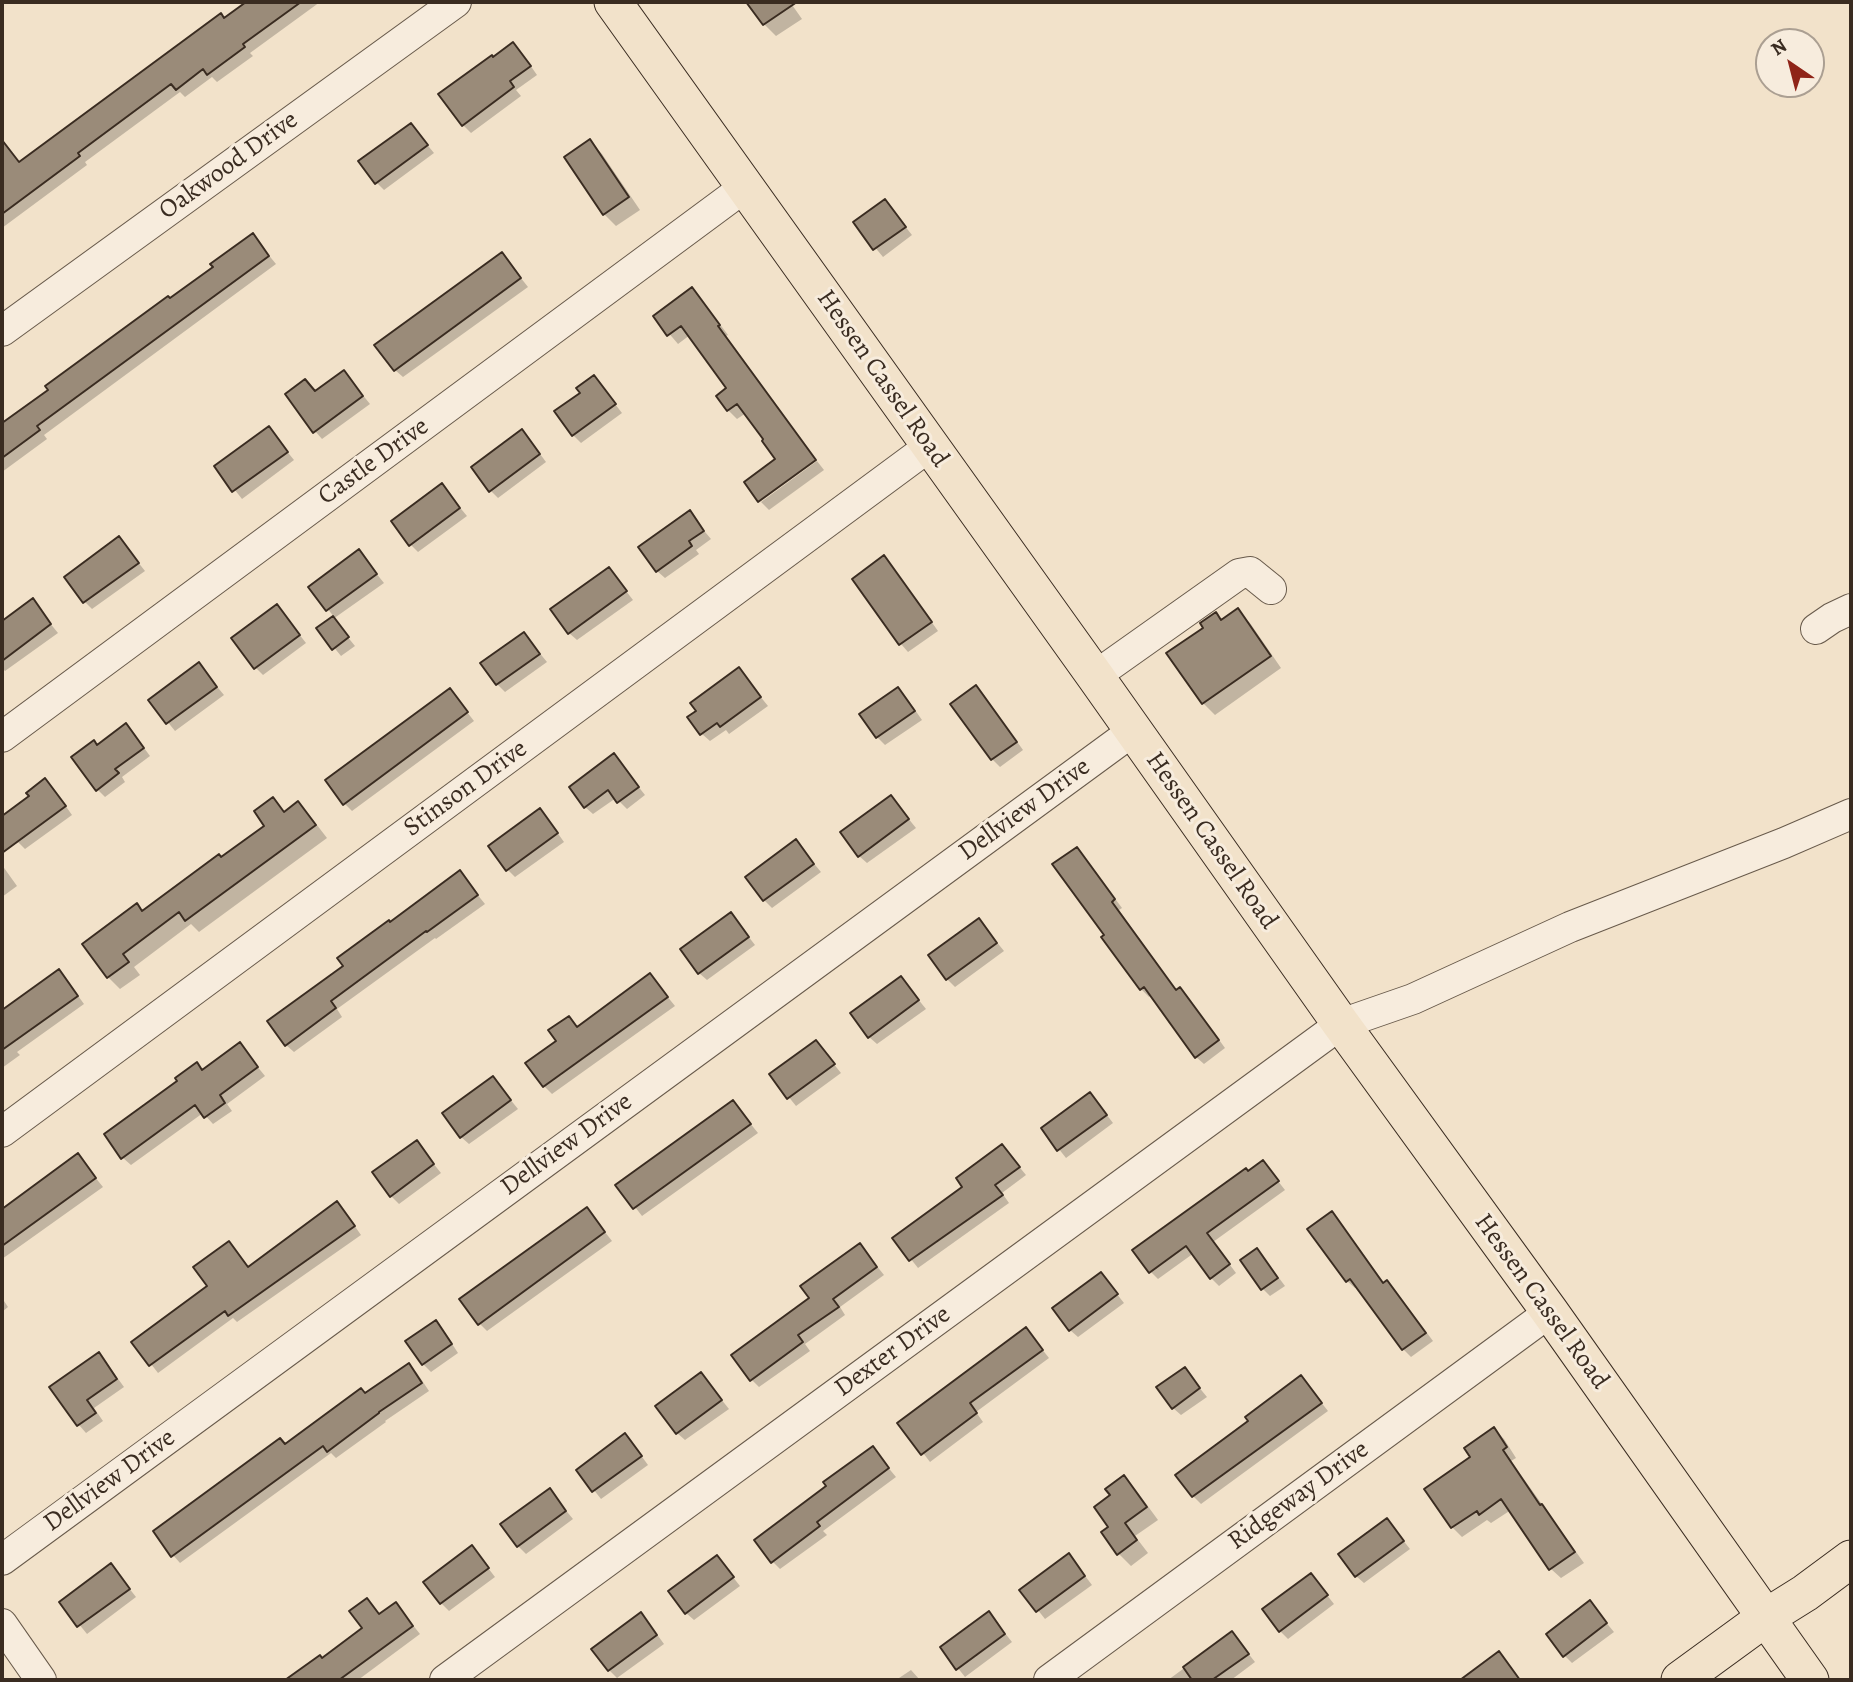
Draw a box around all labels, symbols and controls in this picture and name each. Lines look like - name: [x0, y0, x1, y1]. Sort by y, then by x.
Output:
- north arrow: [1755, 28, 1825, 98]
- text: N: [1766, 33, 1792, 62]
- street label: Oakwood Drive: [153, 105, 305, 227]
- street label: Hessen Cassel Road: [809, 284, 955, 474]
- street label: Castle Drive: [313, 411, 435, 513]
- street label: Stinson Drive: [398, 734, 534, 844]
- street label: Hessen Cassel Road: [1138, 746, 1284, 936]
- street label: Dellview Drive: [953, 752, 1097, 868]
- street label: Dellview Drive: [495, 1087, 639, 1203]
- street label: Hessen Cassel Road: [1467, 1208, 1615, 1396]
- street label: Dexter Drive: [829, 1300, 957, 1404]
- street label: Dellview Drive: [38, 1423, 182, 1539]
- street label: Ridgeway Drive: [1223, 1435, 1375, 1557]

